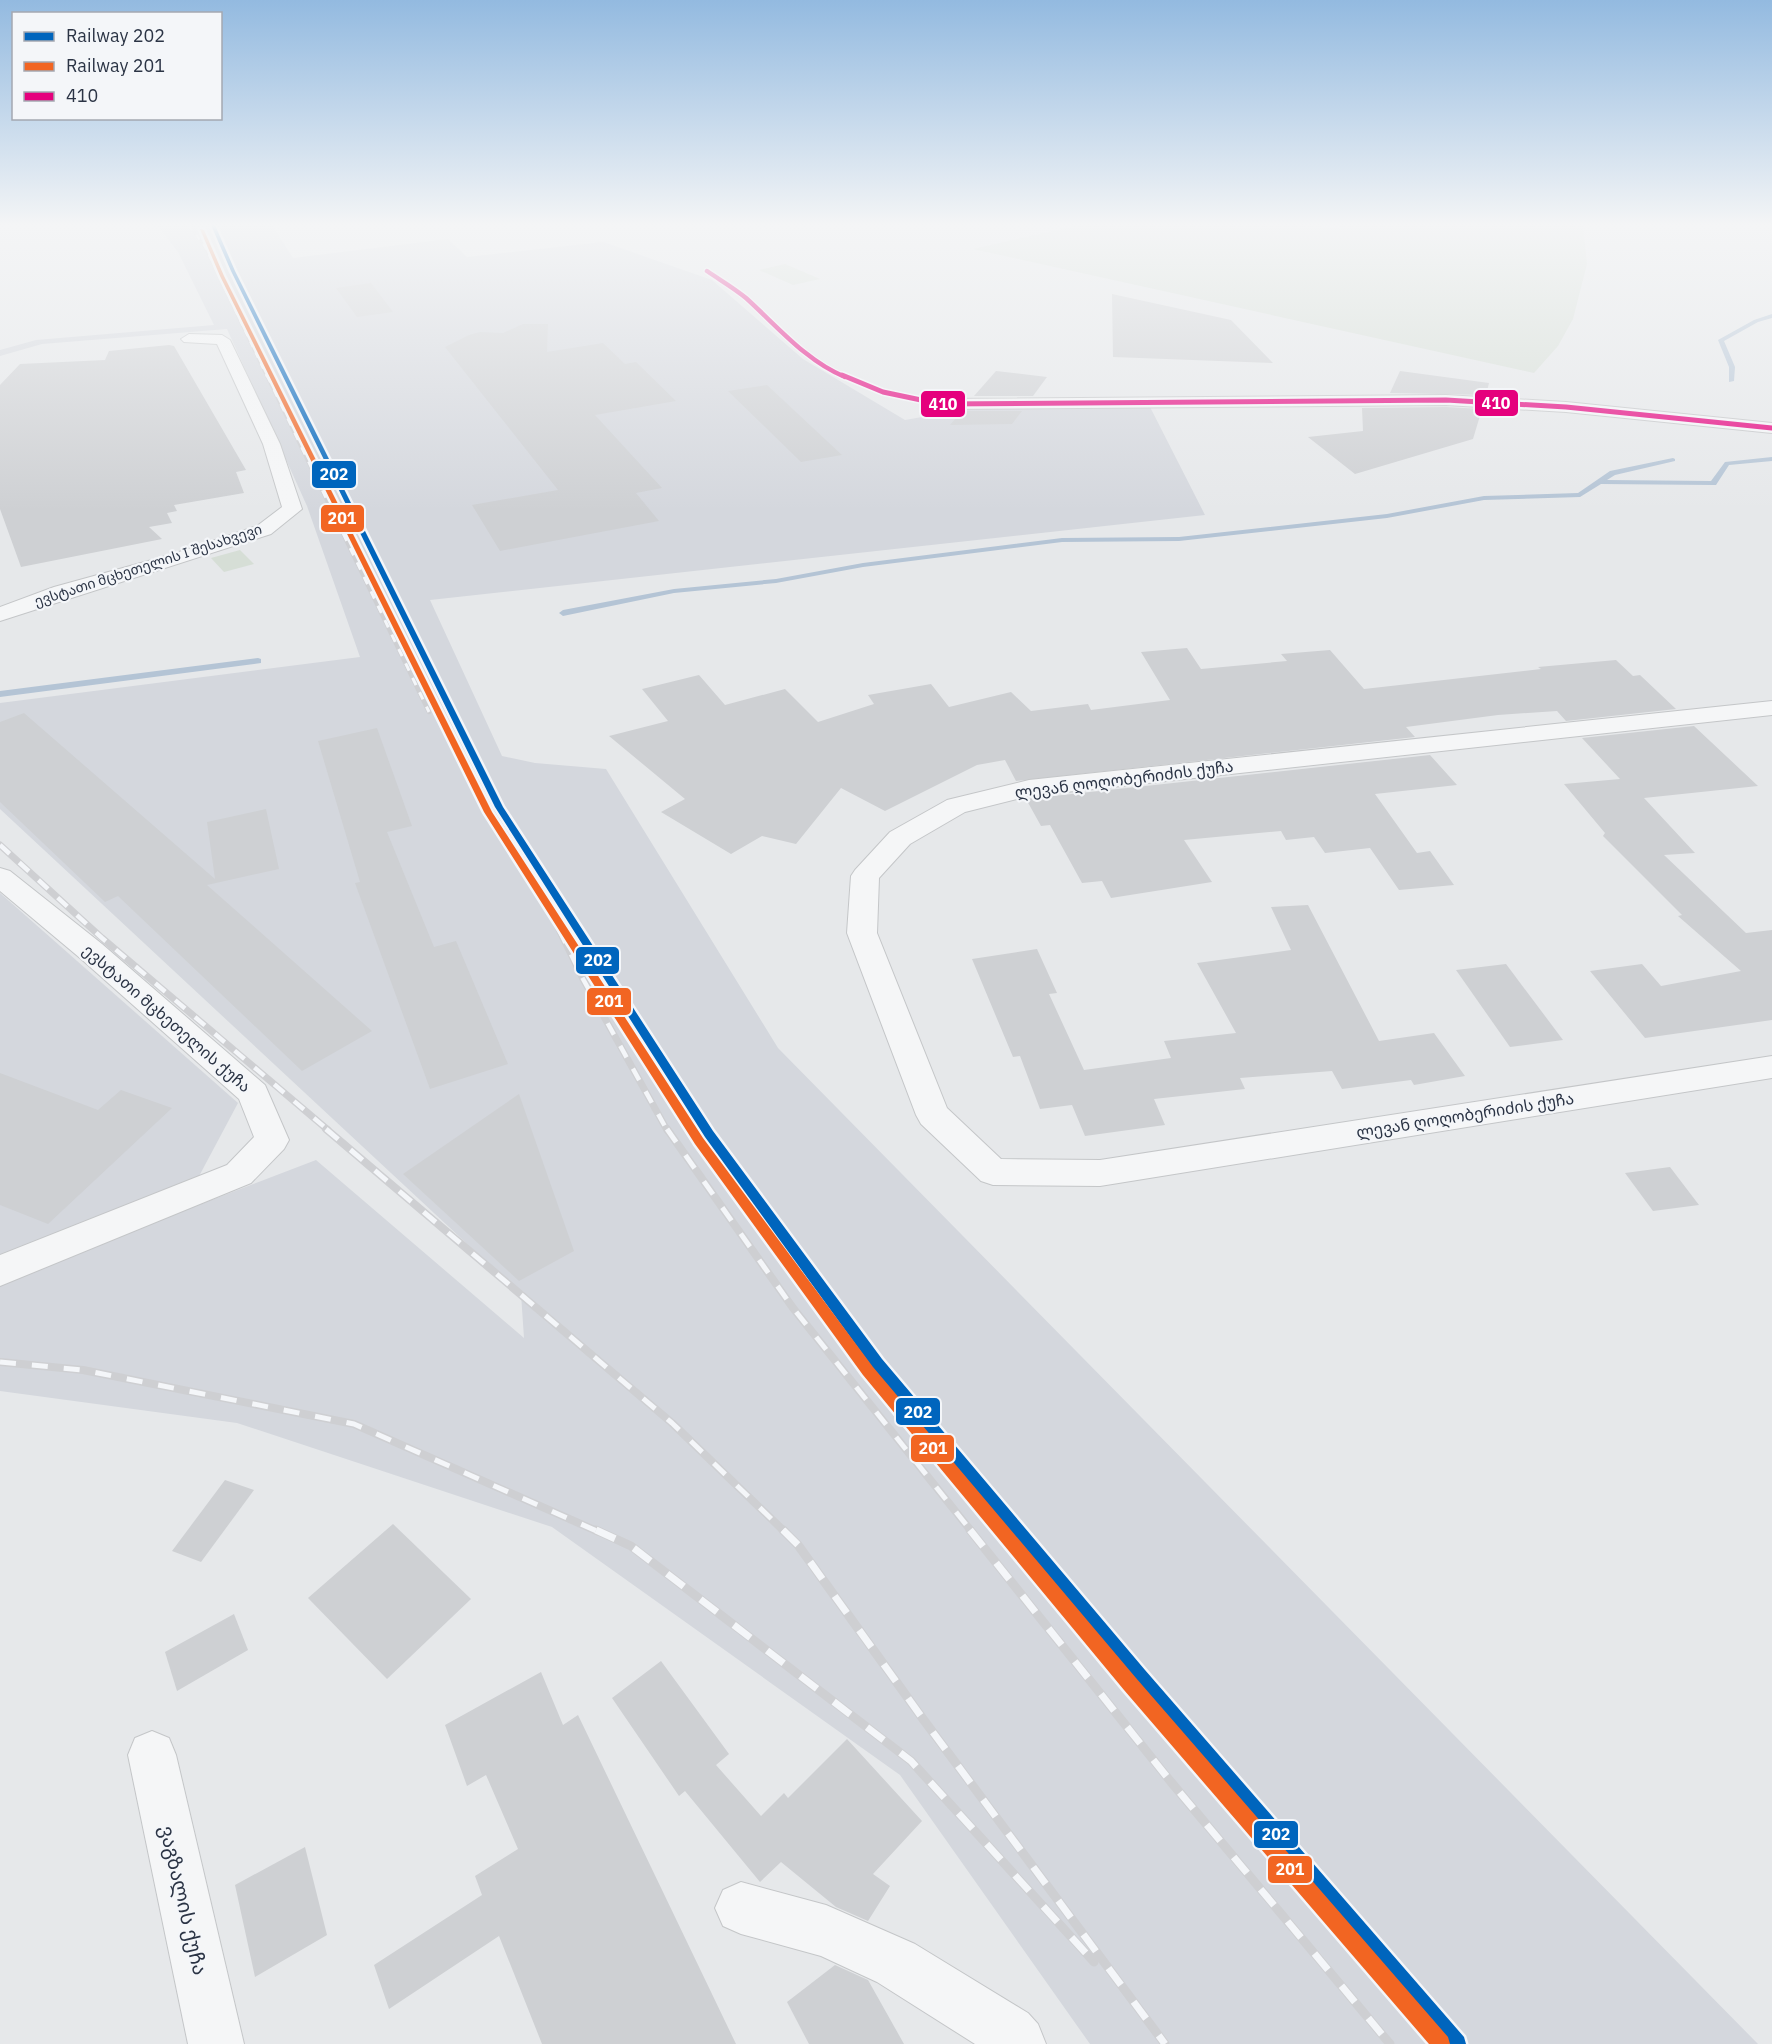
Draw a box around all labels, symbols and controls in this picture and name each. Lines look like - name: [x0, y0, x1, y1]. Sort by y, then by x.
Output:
- legend: [12, 12, 222, 120]
- text: Railway 202: [66, 24, 165, 47]
- text: Railway 201: [66, 54, 165, 77]
- text: 410: [66, 84, 98, 107]
- line badge: 410: [1474, 389, 1519, 417]
- line badge: 410: [920, 390, 966, 418]
- text: 410: [1482, 393, 1511, 413]
- text: 410: [929, 394, 958, 414]
- line badge: 202: [311, 460, 357, 489]
- text: 202: [320, 464, 348, 484]
- line badge: 201: [320, 504, 365, 533]
- text: 201: [328, 508, 357, 528]
- street label: ევსტათი მცხეთელის I შესახვევი: [32, 520, 264, 610]
- street label: ლევან ღოღობერიძის ქუჩა: [1014, 756, 1235, 803]
- street label: ევსტათი მცხეთელის ქუჩა: [78, 940, 255, 1097]
- line badge: 202: [575, 946, 620, 975]
- text: 202: [584, 950, 612, 970]
- line badge: 201: [586, 987, 632, 1016]
- text: 201: [595, 991, 624, 1011]
- street label: ლევან ღოღობერიძის ქუჩა: [1355, 1088, 1575, 1143]
- line badge: 202: [895, 1397, 941, 1426]
- text: 202: [904, 1402, 932, 1422]
- line badge: 201: [910, 1434, 955, 1463]
- text: 201: [919, 1438, 948, 1458]
- line badge: 202: [1253, 1820, 1299, 1849]
- street label: ვაგზალის ქუჩა: [154, 1822, 214, 1978]
- text: 202: [1262, 1824, 1290, 1844]
- line badge: 201: [1267, 1855, 1313, 1884]
- text: 201: [1276, 1859, 1305, 1879]

